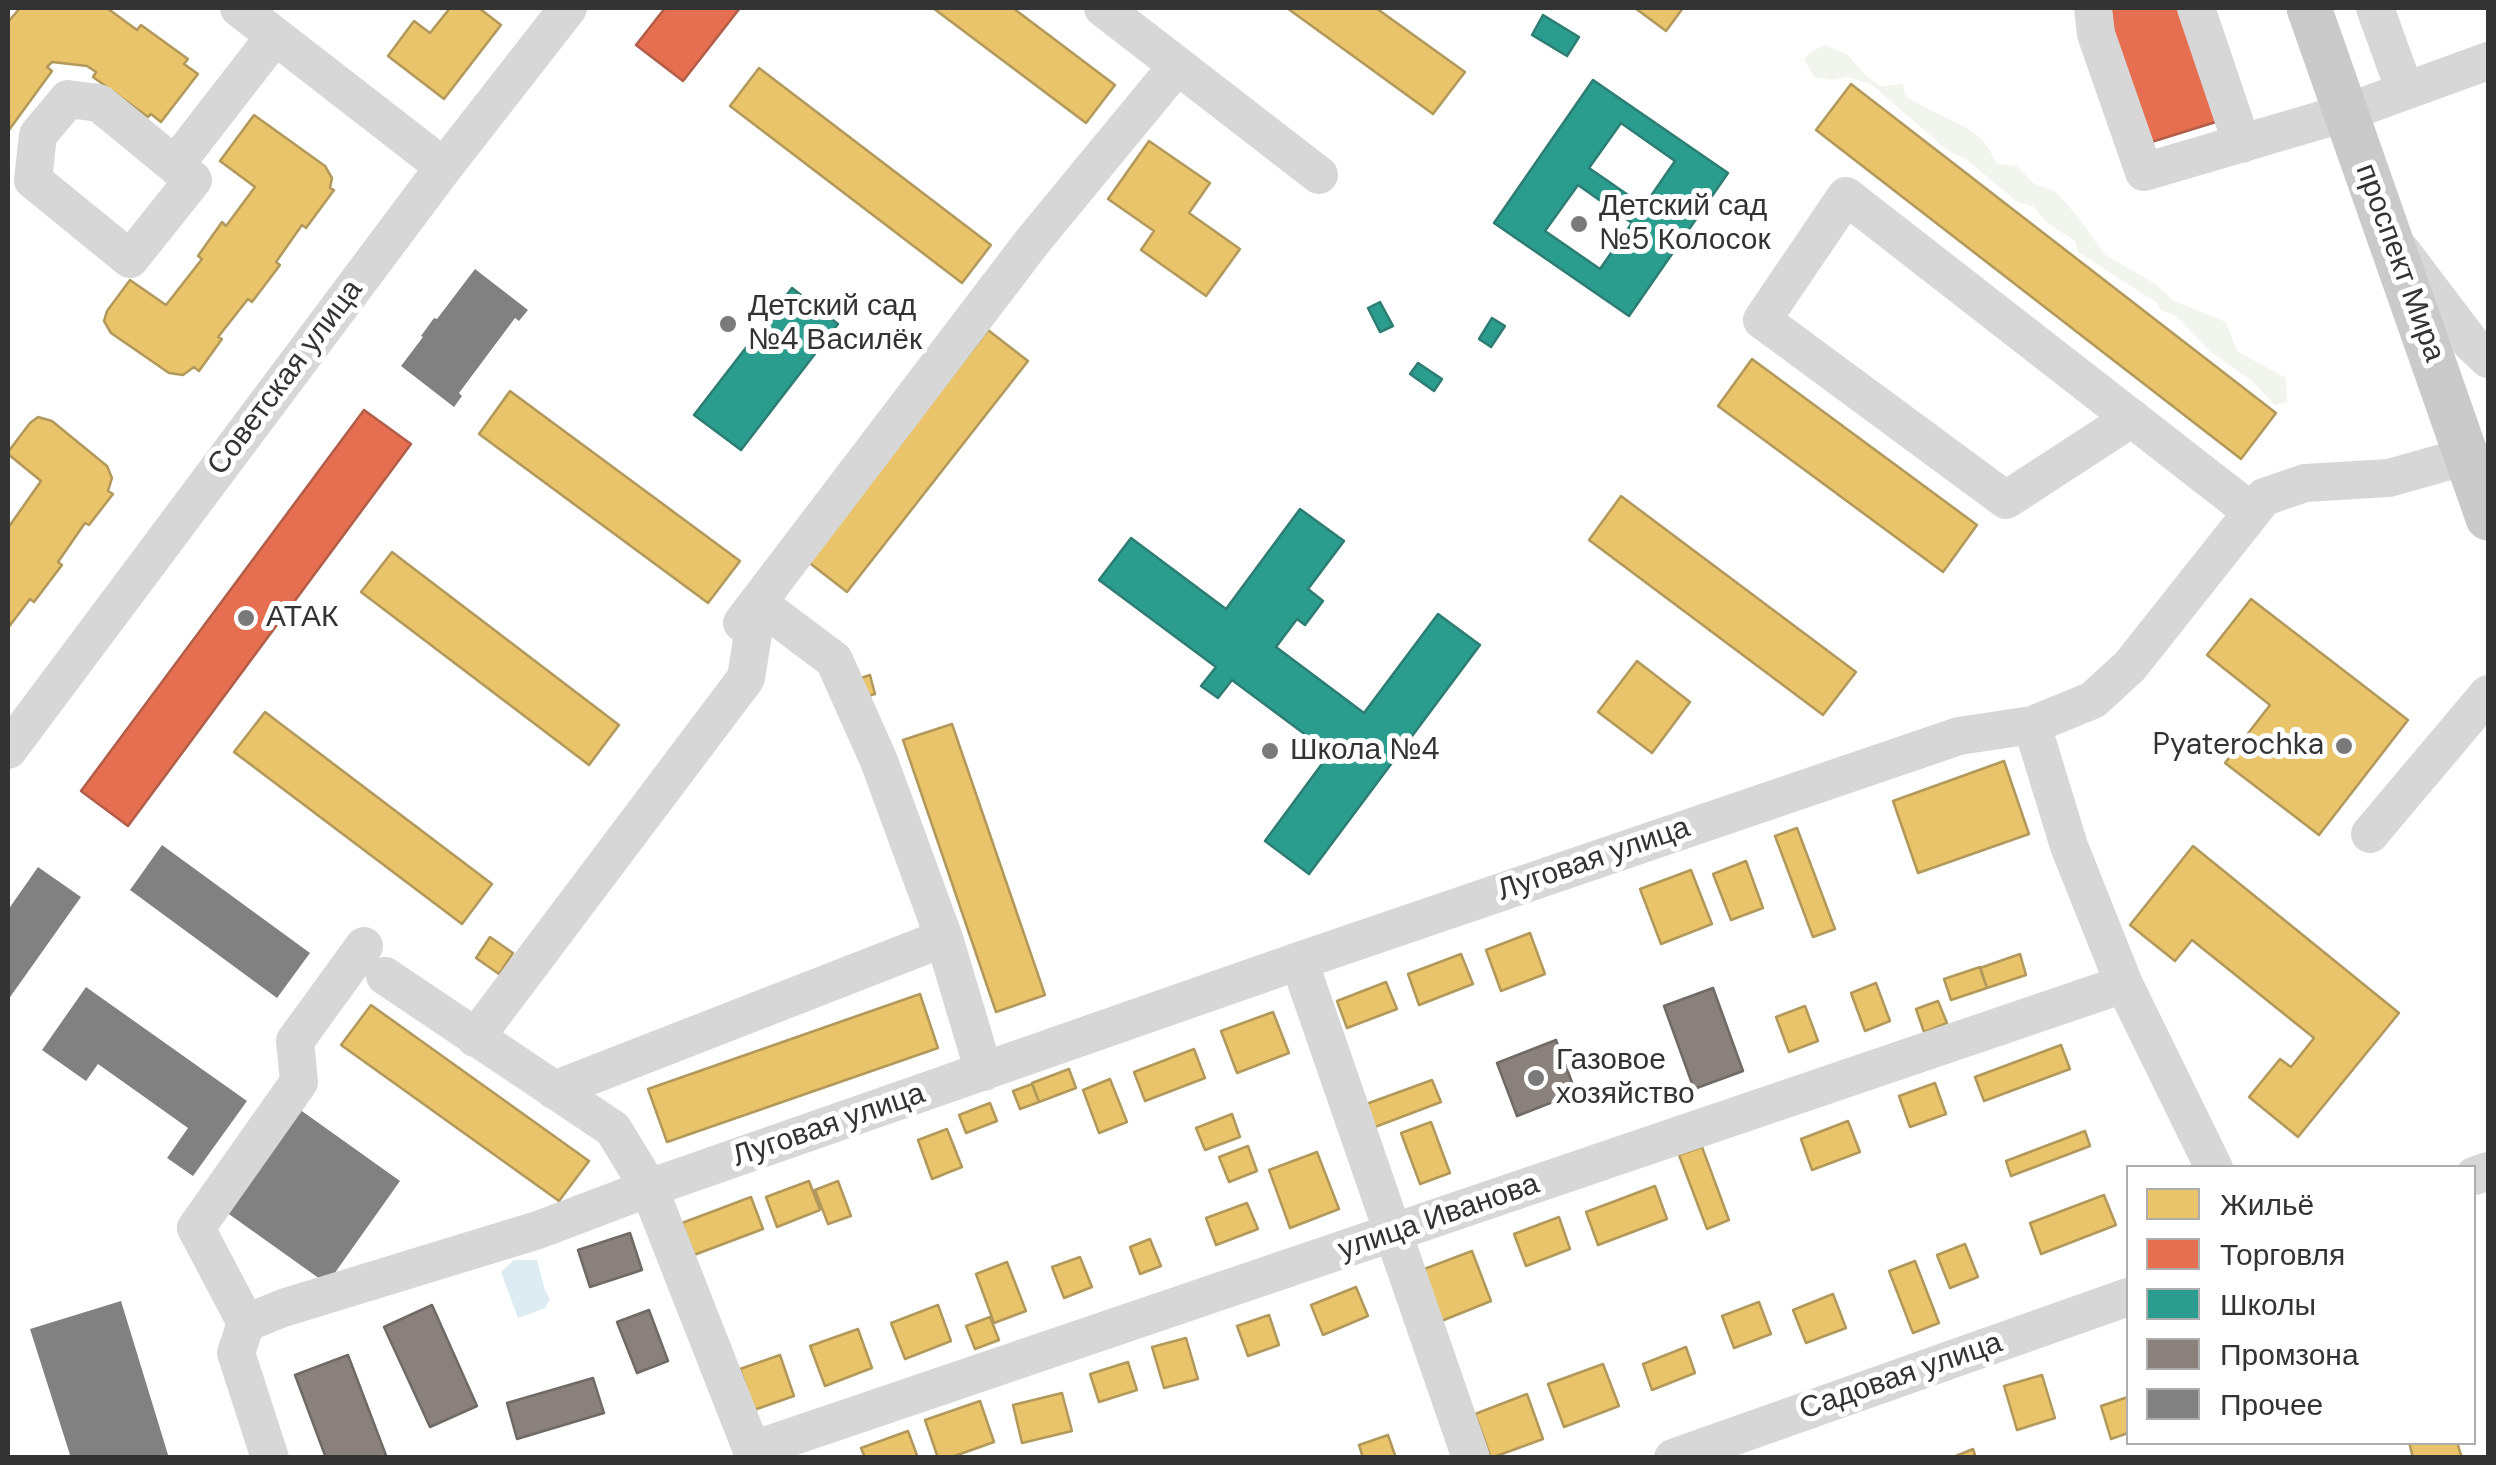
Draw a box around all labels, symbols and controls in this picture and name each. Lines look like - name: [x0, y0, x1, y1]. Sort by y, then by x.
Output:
- street label: проспект Мира: [2347, 159, 2451, 367]
- place label: Детский сад №5 Колосок: [1599, 189, 1771, 260]
- marker: Детский сад №5 Колосок: [1568, 213, 1590, 235]
- street label: Советская улица: [201, 273, 371, 483]
- place label: Детский сад №4 Василёк: [748, 289, 922, 360]
- marker: Детский сад №4 Василёк: [717, 313, 739, 335]
- place label: АТАК: [266, 600, 338, 636]
- marker: АТАК: [235, 607, 257, 629]
- place label: Pyaterochka: [2153, 728, 2324, 764]
- place label: Школа №4: [1290, 733, 1440, 769]
- marker: Pyaterochka: [2333, 735, 2355, 757]
- marker: Школа №4: [1259, 740, 1281, 762]
- street label: Луговая улица: [1493, 810, 1695, 910]
- place label: Газовое хозяйство: [1556, 1043, 1695, 1114]
- marker: Газовое хозяйство: [1525, 1067, 1547, 1089]
- street label: Луговая улица: [728, 1076, 930, 1176]
- legend: [2126, 1165, 2476, 1445]
- street label: улица Иванова: [1334, 1167, 1544, 1269]
- text: Жильё: [2220, 1185, 2314, 1224]
- text: Торговля: [2220, 1235, 2345, 1274]
- text: Школы: [2220, 1285, 2316, 1324]
- street label: Садовая улица: [1795, 1325, 2007, 1429]
- text: Промзона: [2220, 1335, 2359, 1374]
- text: Прочее: [2220, 1385, 2323, 1424]

